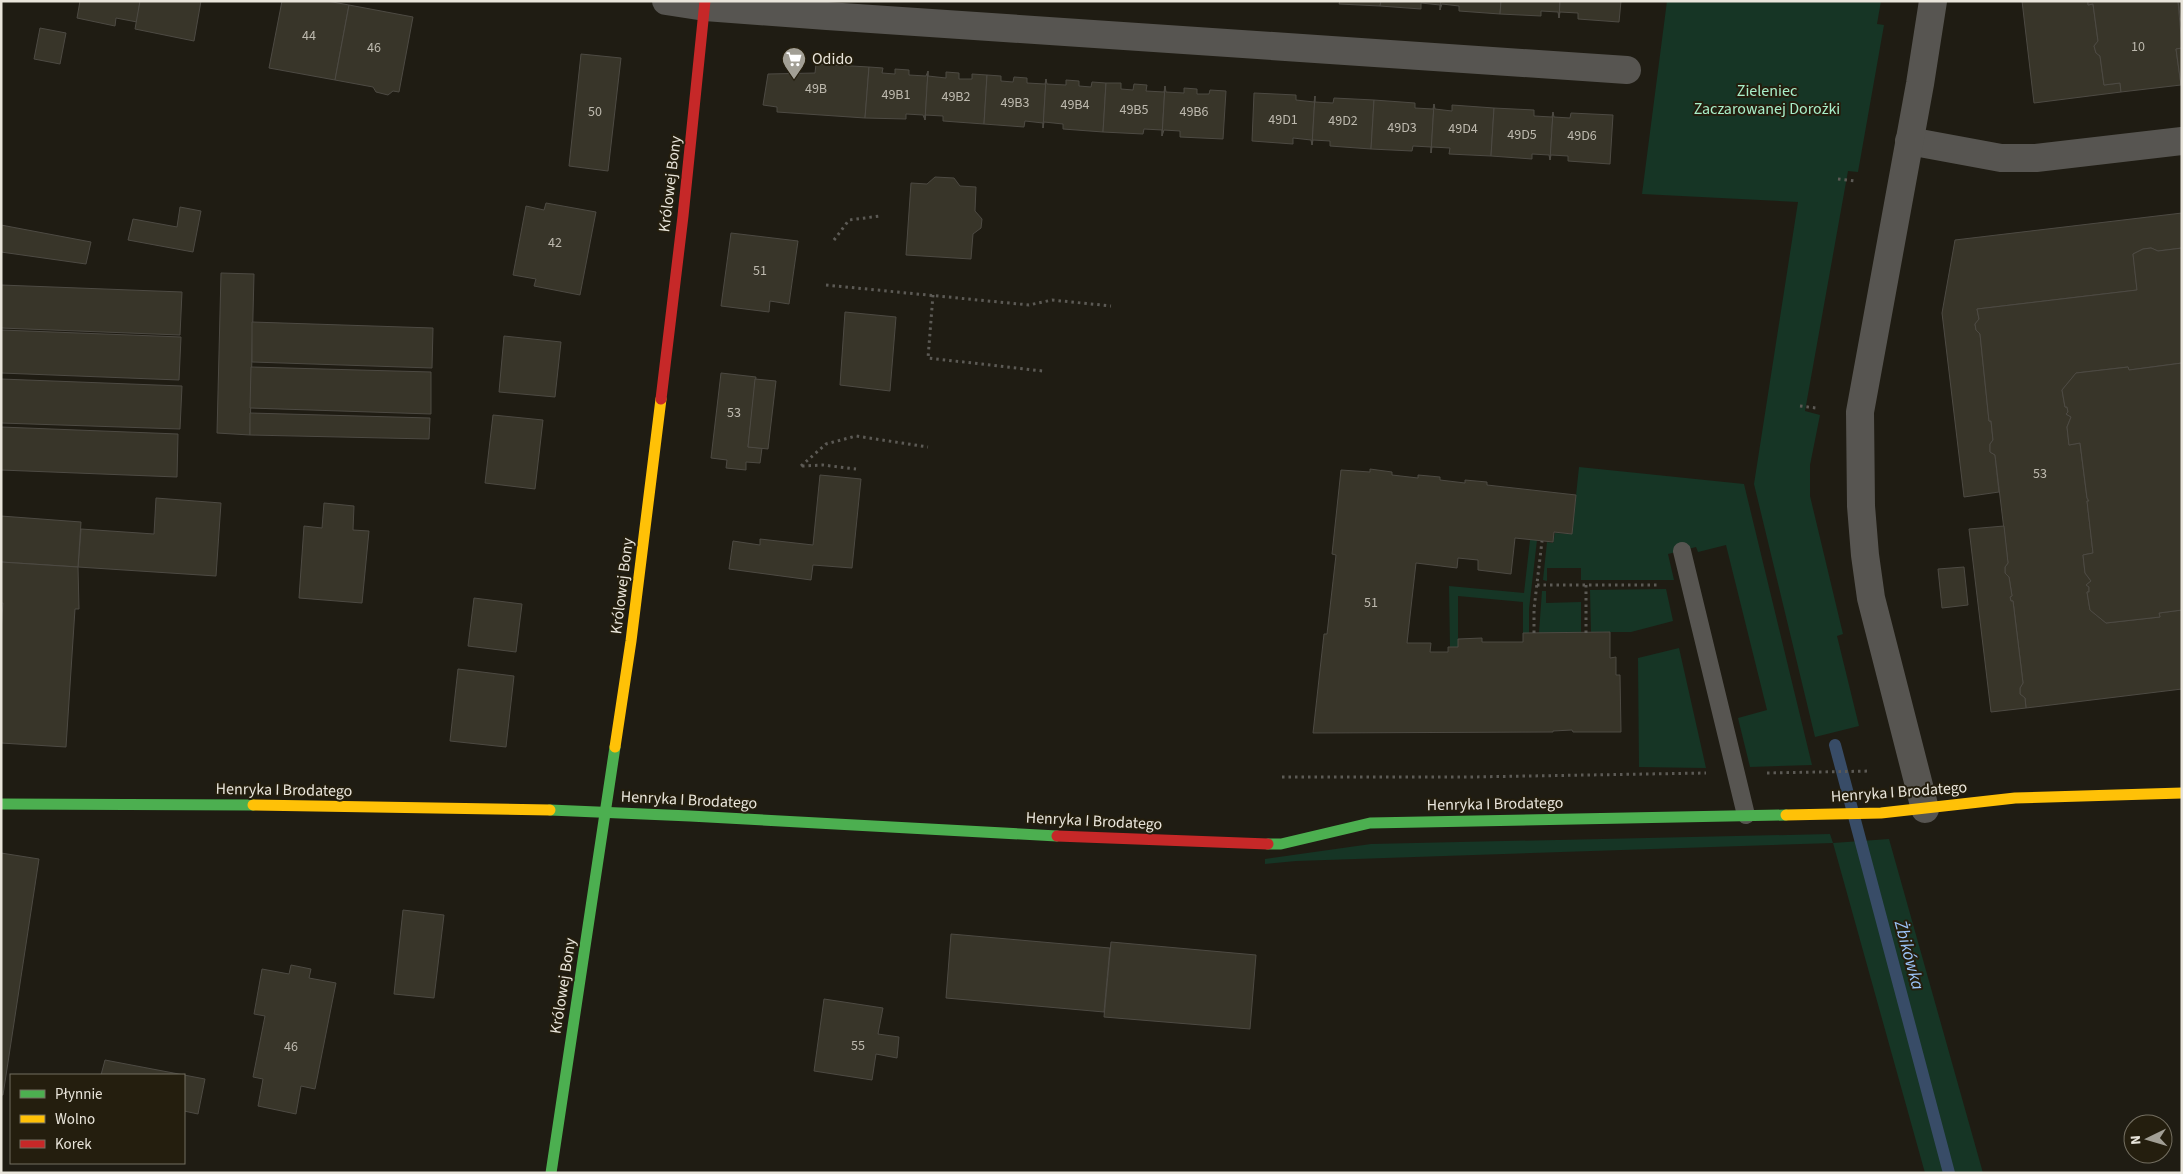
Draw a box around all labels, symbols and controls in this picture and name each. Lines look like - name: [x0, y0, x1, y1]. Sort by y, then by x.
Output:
- house number: 44: [302, 26, 316, 46]
- house number: 10: [2131, 37, 2145, 57]
- house number: 46: [367, 38, 381, 58]
- supermarket icon: Odido: [781, 46, 807, 80]
- place label: Odido: [812, 48, 853, 70]
- house number: 49B: [805, 79, 827, 99]
- park label: Zieleniec Zaczarowanej Dorożki: [1694, 80, 1840, 120]
- house number: 49B1: [881, 85, 911, 105]
- house number: 49B2: [941, 87, 971, 107]
- house number: 49B3: [1000, 93, 1030, 113]
- house number: 49B4: [1060, 95, 1090, 115]
- house number: 49B5: [1119, 100, 1149, 120]
- house number: 50: [588, 102, 602, 122]
- house number: 49B6: [1179, 102, 1209, 122]
- house number: 49D1: [1268, 110, 1298, 130]
- house number: 49D2: [1328, 111, 1358, 131]
- house number: 49D3: [1387, 118, 1417, 138]
- house number: 49D4: [1448, 119, 1478, 139]
- house number: 49D5: [1507, 125, 1537, 145]
- house number: 49D6: [1567, 126, 1597, 146]
- street label: Królowej Bony: [653, 134, 687, 233]
- house number: 42: [548, 233, 562, 253]
- house number: 51: [753, 261, 767, 281]
- house number: 53: [727, 403, 741, 423]
- house number: 53: [2033, 464, 2047, 484]
- street label: Królowej Bony: [605, 536, 639, 635]
- house number: 51: [1364, 593, 1378, 613]
- street label: Henryka I Brodatego: [1830, 776, 1968, 808]
- street label: Henryka I Brodatego: [215, 778, 353, 802]
- street label: Henryka I Brodatego: [620, 785, 758, 815]
- street label: Henryka I Brodatego: [1426, 792, 1564, 816]
- street label: Henryka I Brodatego: [1025, 806, 1163, 836]
- water label: Żbikówka: [1887, 916, 1930, 993]
- street label: Królowej Bony: [545, 936, 582, 1036]
- house number: 55: [851, 1036, 865, 1056]
- house number: 46: [284, 1037, 298, 1057]
- legend: [10, 1074, 185, 1164]
- text: Płynnie: [55, 1084, 103, 1105]
- text: Wolno: [55, 1109, 95, 1130]
- north arrow: [2123, 1114, 2173, 1164]
- text: Korek: [55, 1134, 92, 1155]
- text: N: [2126, 1135, 2146, 1146]

